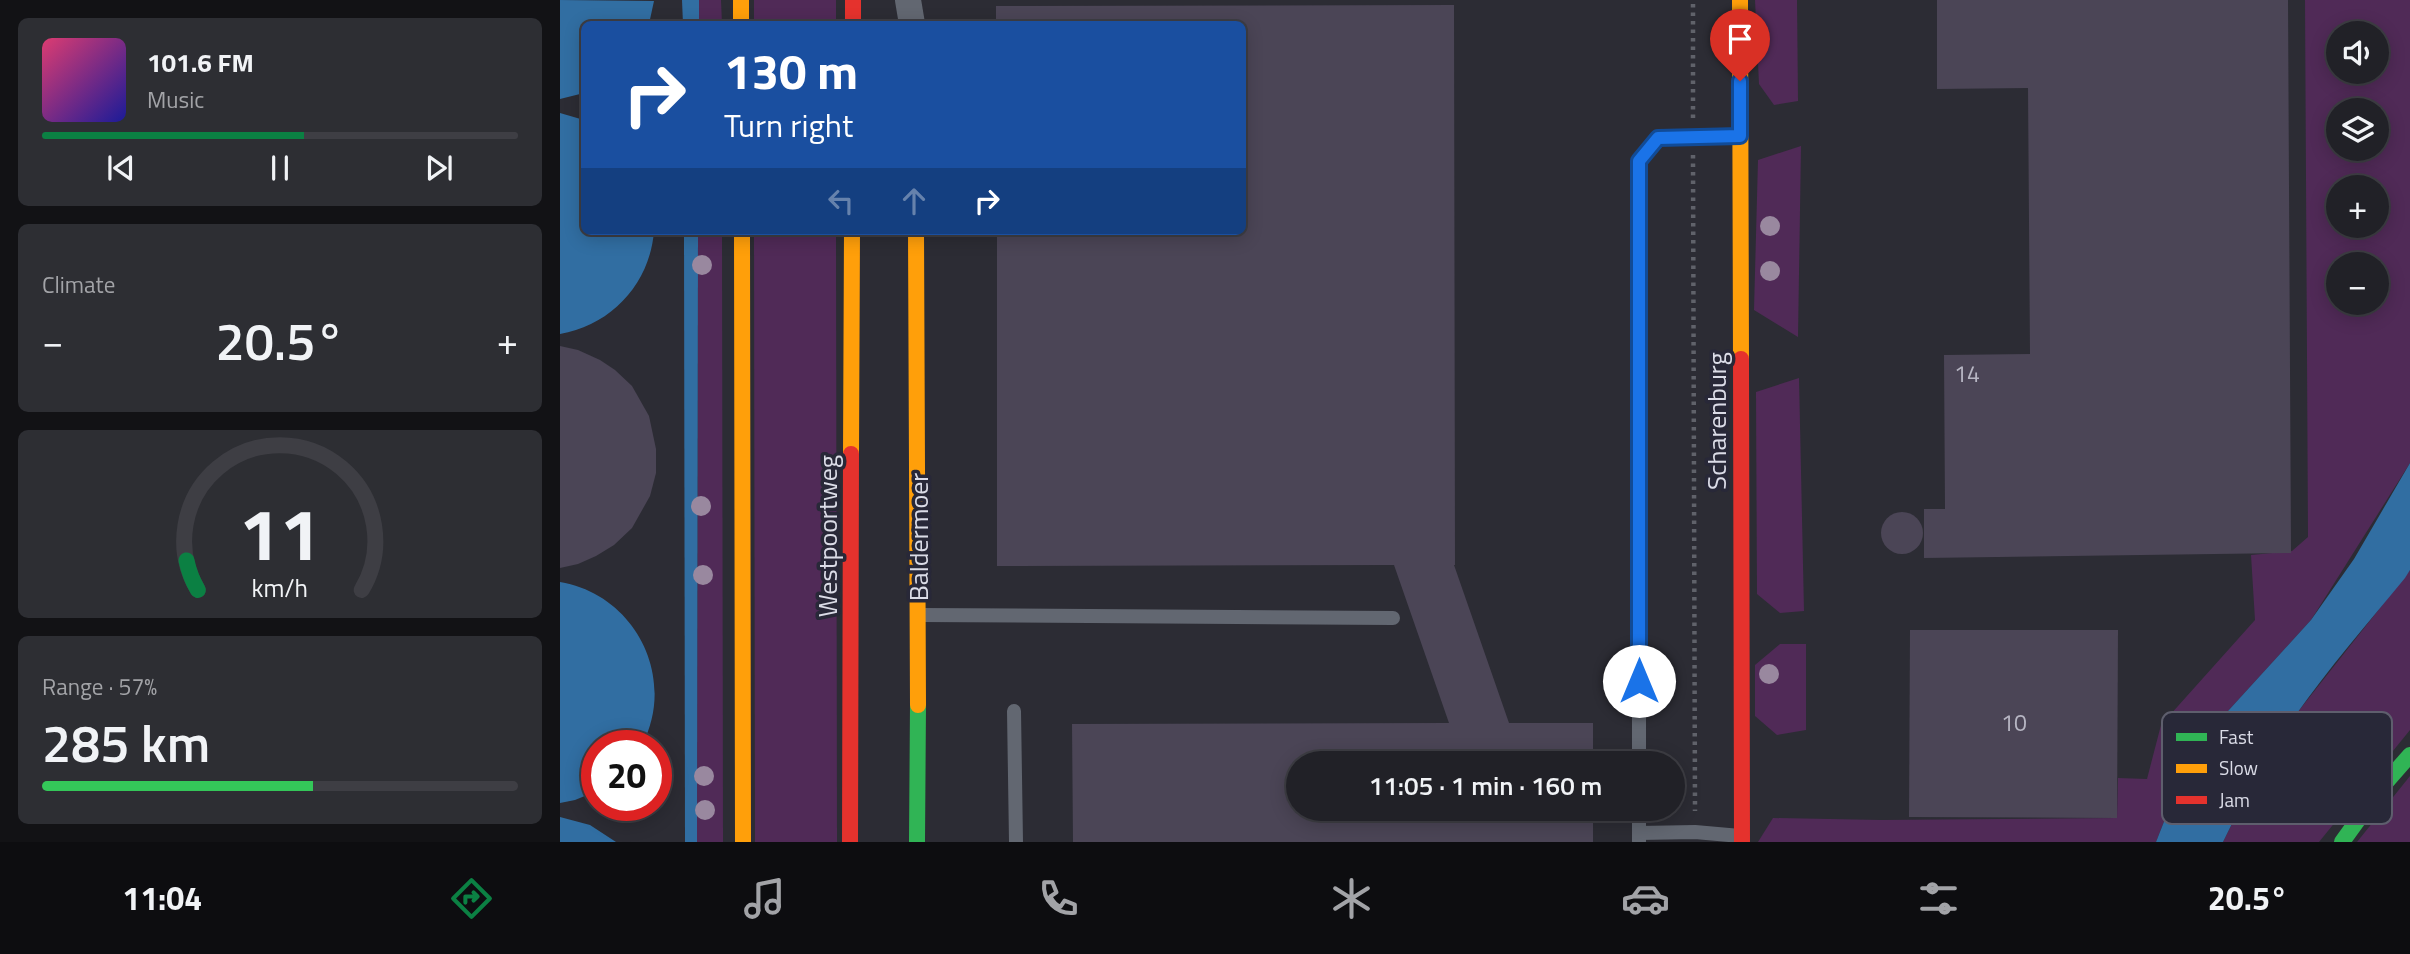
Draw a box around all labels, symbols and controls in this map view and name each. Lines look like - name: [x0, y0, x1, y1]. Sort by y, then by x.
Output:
- pin: [1710, 9, 1770, 81]
- icon: arrive: [1721, 20, 1759, 58]
- map controls: [2326, 21, 2389, 315]
- button: sound: [2326, 21, 2389, 84]
- text: 130 m: [724, 33, 858, 108]
- text: 101.6 FM: [147, 43, 254, 82]
- icon: right: [609, 49, 700, 140]
- text: Music: [147, 82, 204, 117]
- button: layers: [2326, 98, 2389, 161]
- text: Turn right: [724, 101, 853, 149]
- icon: previous: [102, 149, 140, 187]
- icon: pause: [261, 149, 299, 187]
- icon: next: [420, 149, 458, 187]
- button: +: [2326, 175, 2389, 238]
- icon: left: [822, 182, 860, 220]
- icon: ahead: [895, 182, 933, 220]
- icon: right: [968, 182, 1006, 220]
- button: −: [2326, 252, 2389, 315]
- text: Climate: [42, 267, 115, 302]
- text: 20.5°: [216, 301, 344, 380]
- text: −: [42, 312, 63, 370]
- text: +: [497, 312, 518, 370]
- street label: Scharenburg: [1697, 352, 1736, 490]
- house number: 14: [1954, 356, 1980, 391]
- street label: Westpoortweg: [808, 455, 847, 617]
- street label: Baldermoer: [899, 473, 938, 601]
- text: 11: [239, 478, 321, 588]
- text: km/h: [252, 569, 308, 607]
- position arrow: [1602, 644, 1676, 718]
- text: Range · 57%: [42, 669, 157, 704]
- text: 285 km: [42, 703, 210, 782]
- house number: 10: [2001, 705, 2027, 740]
- legend: [2162, 712, 2392, 824]
- text: Fast: [2219, 722, 2254, 751]
- speed limit sign: 20: [581, 730, 672, 821]
- text: Slow: [2219, 753, 2258, 782]
- text: 11:05 · 1 min · 160 m: [1369, 766, 1602, 805]
- text: Jam: [2219, 785, 2250, 814]
- text: 11:04: [122, 874, 202, 922]
- icon: directions: [447, 874, 496, 923]
- icon: music: [740, 874, 789, 923]
- icon: phone: [1034, 874, 1083, 923]
- icon: climate: [1327, 874, 1376, 923]
- icon: car: [1621, 874, 1670, 923]
- icon: filters: [1914, 874, 1963, 923]
- text: 20.5°: [2208, 874, 2288, 922]

